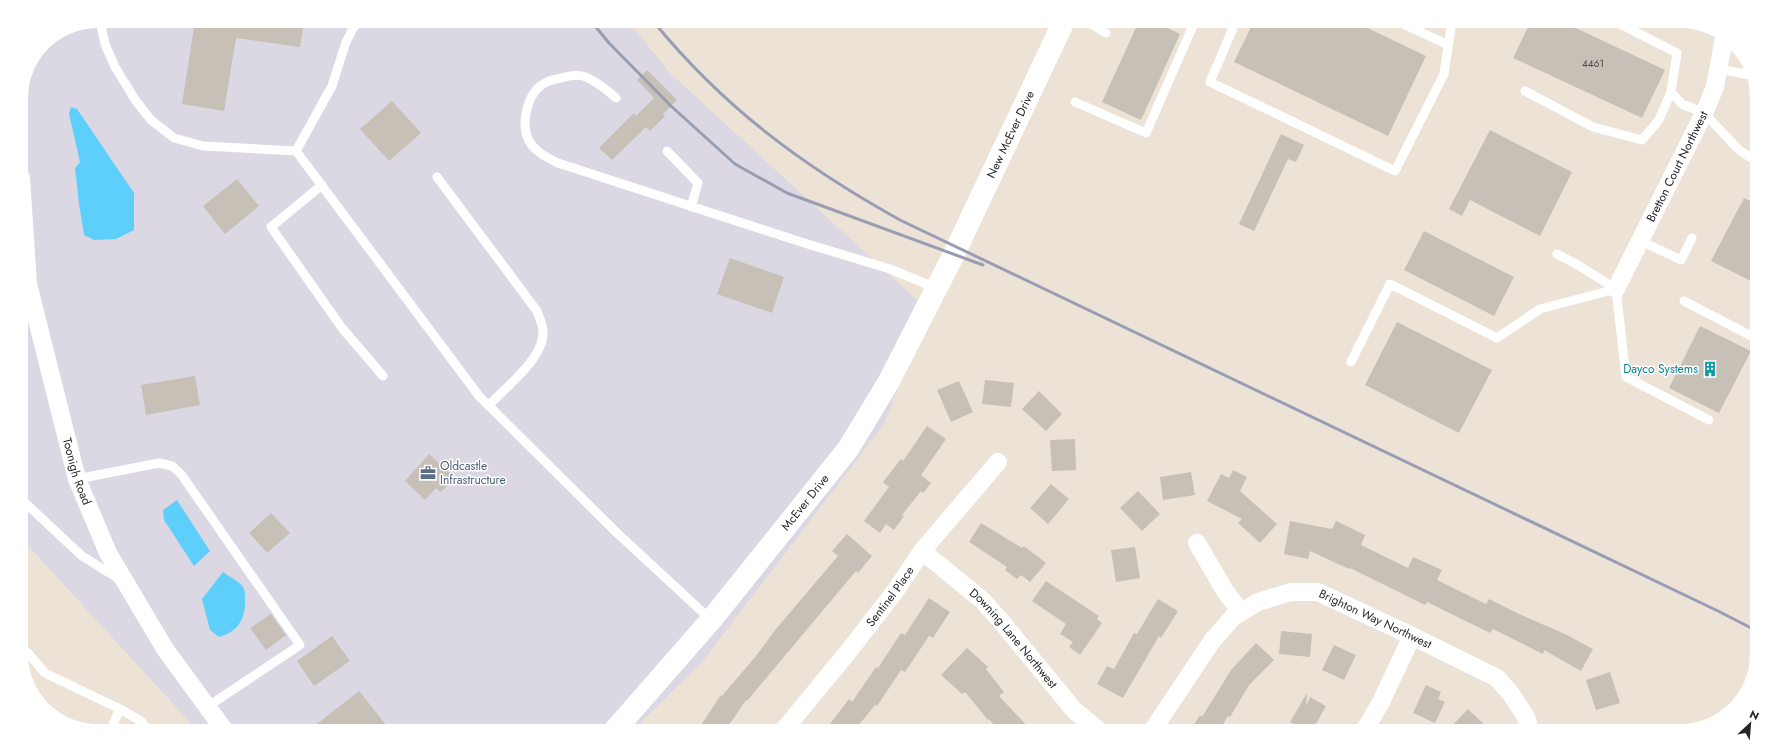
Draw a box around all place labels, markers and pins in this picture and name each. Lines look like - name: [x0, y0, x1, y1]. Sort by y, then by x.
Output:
- place label: Dayco Systems: [1623, 360, 1698, 378]
- building icon: Dayco Systems: [1701, 360, 1719, 378]
- place label: Oldcastle Infrastructure: [440, 457, 506, 489]
- office icon: Oldcastle Infrastructure: [419, 464, 437, 482]

